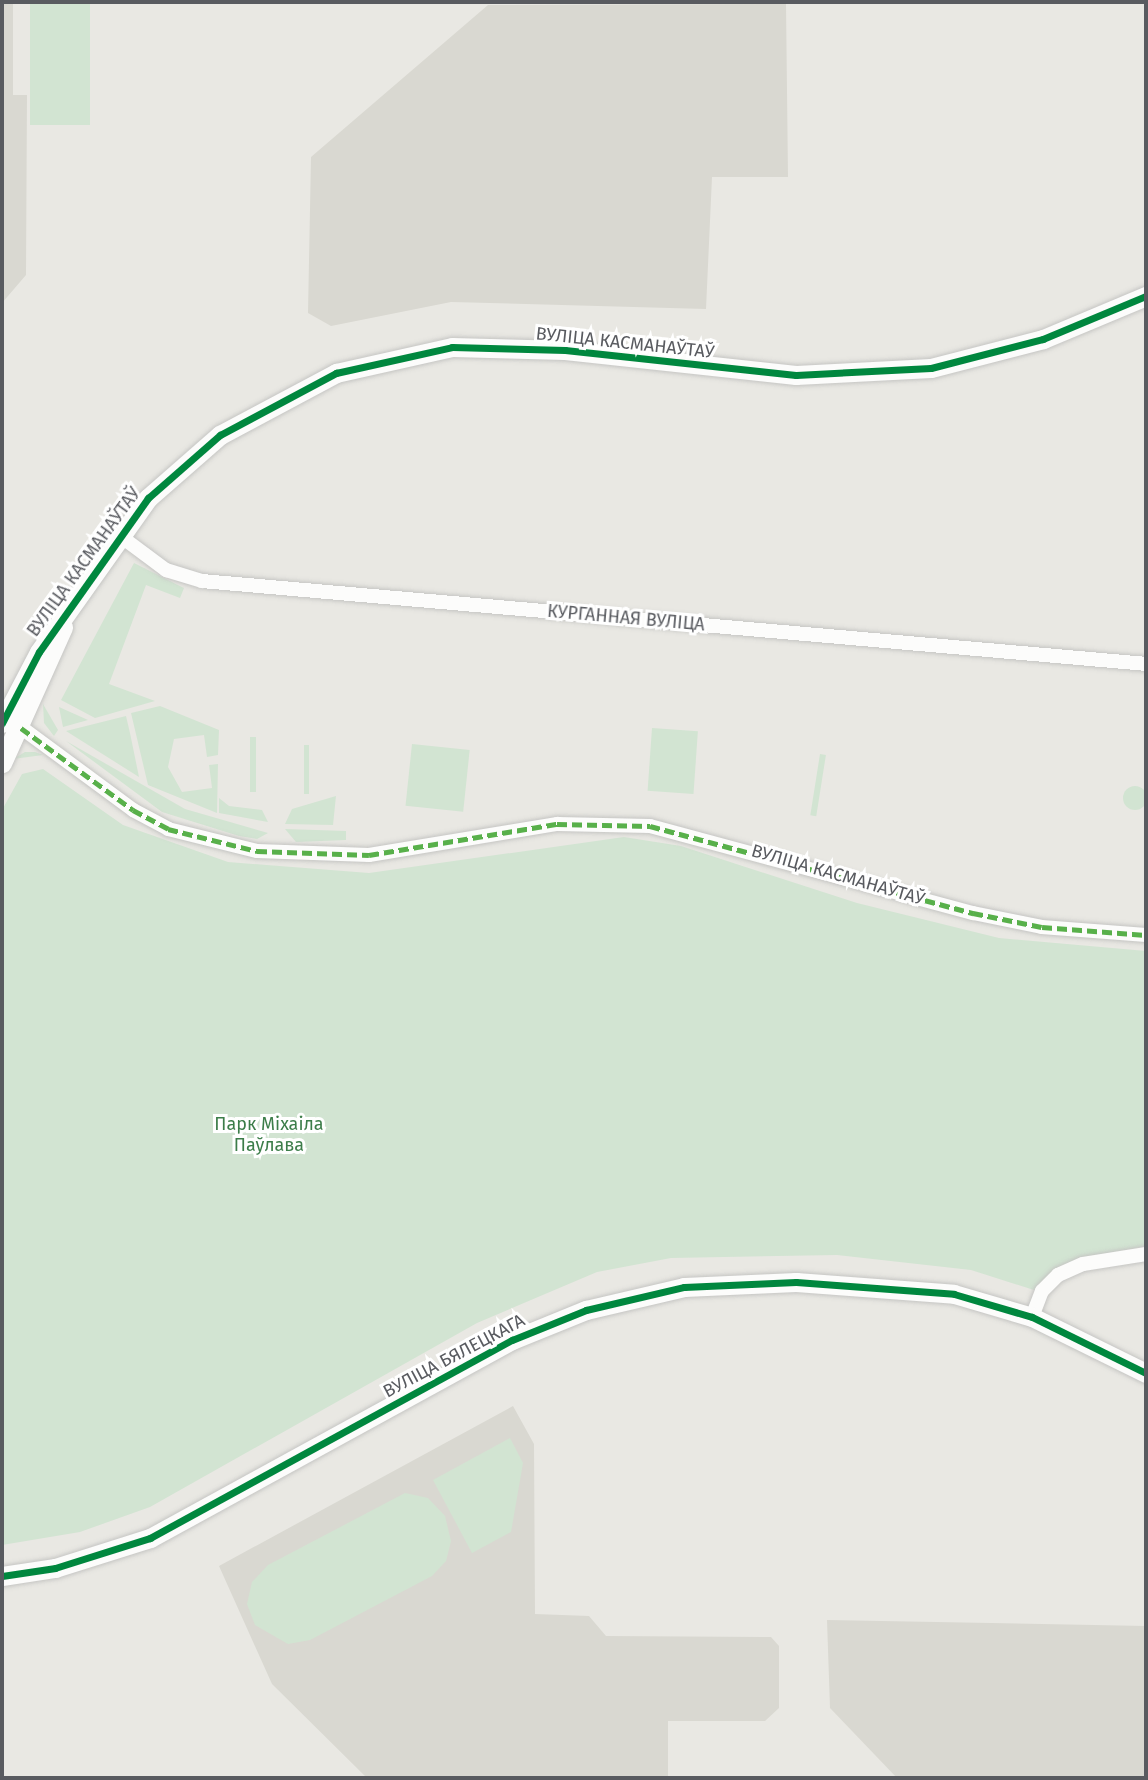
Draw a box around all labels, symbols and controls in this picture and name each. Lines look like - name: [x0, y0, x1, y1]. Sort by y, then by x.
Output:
- street label: ВУЛІЦА КАСМАНАЎТАЎ: [535, 323, 715, 363]
- street label: ВУЛІЦА КАСМАНАЎТАЎ: [23, 483, 145, 641]
- street label: КУРГАННАЯ ВУЛІЦА: [546, 600, 706, 636]
- street label: ВУЛІЦА КАСМАНАЎТАЎ: [749, 840, 927, 910]
- park label: Парк Міхаіла Паўлава: [214, 1114, 324, 1156]
- street label: ВУЛІЦА БЯЛЕЦКАГА: [379, 1310, 529, 1402]

